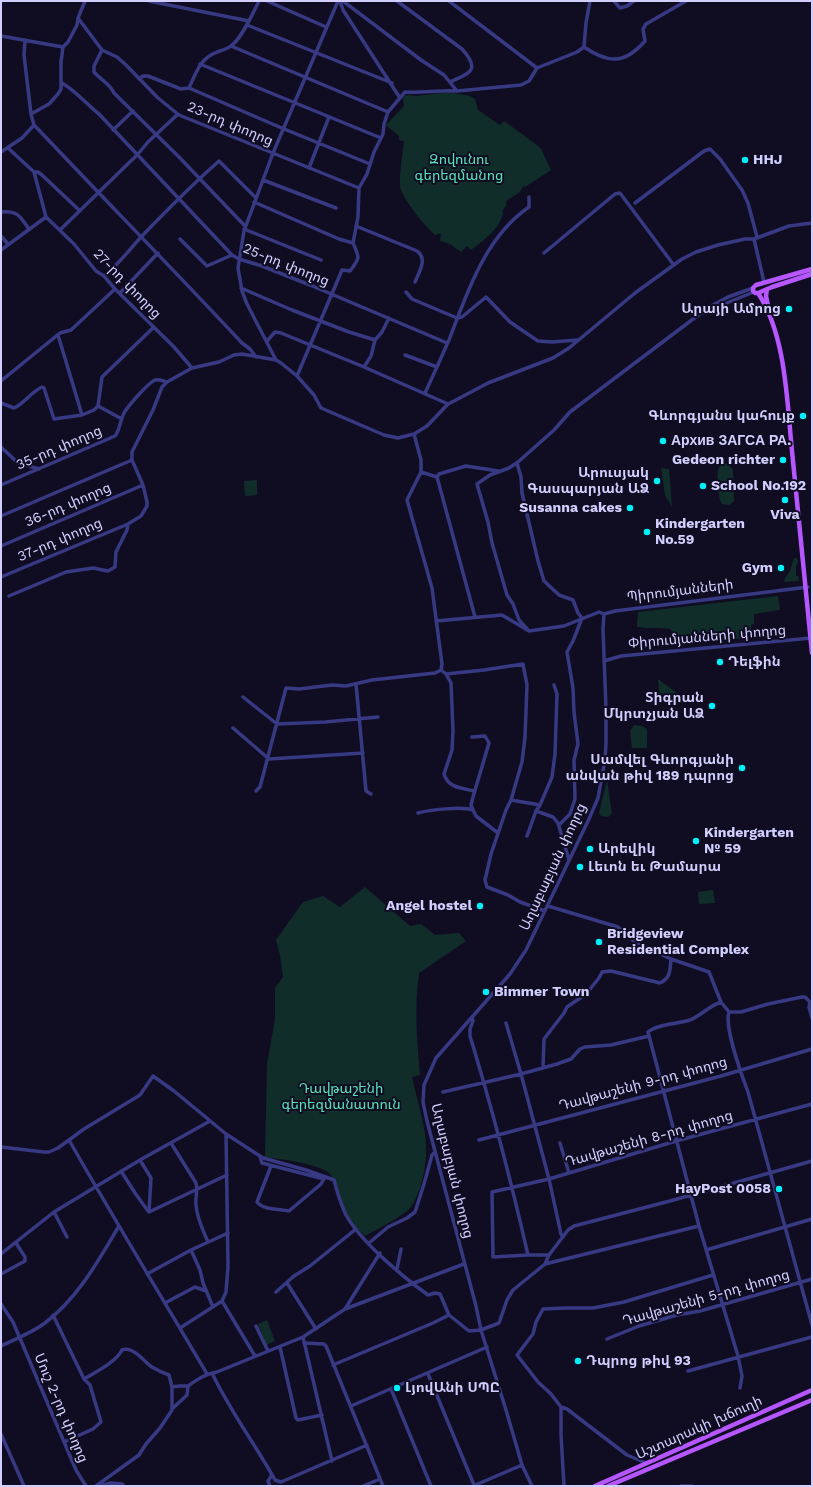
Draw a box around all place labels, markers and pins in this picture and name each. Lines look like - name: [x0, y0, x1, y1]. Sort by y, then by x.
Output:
- place label: HHJ: [753, 152, 782, 168]
- marker: HHJ: [740, 155, 750, 165]
- place label: Արայի Ամրոց: [681, 301, 781, 317]
- marker: Արայի Ամրոց: [784, 304, 794, 314]
- place label: Գևորգյանս կահույք: [648, 408, 795, 424]
- marker: Գևորգյանս կահույք: [798, 411, 808, 421]
- place label: Архив ЗАГСА РА.: [671, 433, 791, 449]
- marker: Архив ЗАГСА РА.: [658, 436, 668, 446]
- place label: Gedeon richter: [672, 452, 775, 468]
- marker: Gedeon richter: [778, 455, 788, 465]
- place label: Արուսյակ Գասպարյան ԱՁ: [527, 465, 649, 498]
- marker: Արուսյակ Գասպարյան ԱՁ: [652, 476, 662, 486]
- place label: School No.192: [711, 478, 806, 494]
- marker: School No.192: [698, 481, 708, 491]
- marker: Viva: [780, 495, 790, 505]
- place label: Susanna cakes: [519, 500, 622, 516]
- marker: Susanna cakes: [625, 503, 635, 513]
- place label: Viva: [770, 507, 800, 523]
- place label: Kindergarten No.59: [655, 516, 745, 548]
- marker: Kindergarten No.59: [642, 527, 652, 537]
- place label: Gym: [742, 560, 773, 576]
- marker: Gym: [776, 563, 786, 573]
- place label: Դելֆին: [728, 654, 781, 670]
- marker: Դելֆին: [715, 657, 725, 667]
- place label: Տիգրան Մկրտչյան ԱՁ: [603, 690, 704, 722]
- marker: Տիգրան Մկրտչյան ԱՁ: [707, 701, 717, 711]
- place label: Սամվել Գևորգյանի անվան թիվ 189 դպրոց: [566, 752, 734, 784]
- marker: Սամվել Գևորգյանի անվան թիվ 189 դպրոց: [737, 763, 747, 773]
- place label: Kindergarten № 59: [704, 825, 794, 858]
- marker: Kindergarten № 59: [691, 836, 701, 846]
- place label: Արեվիկ: [598, 841, 655, 857]
- marker: Արեվիկ: [585, 844, 595, 854]
- place label: Լեւոն եւ Թամարա: [588, 859, 721, 875]
- marker: Լեւոն եւ Թամարա: [575, 862, 585, 872]
- place label: Angel hostel: [386, 898, 472, 914]
- marker: Angel hostel: [475, 901, 485, 911]
- place label: Bridgeview Residential Complex: [607, 926, 749, 958]
- marker: Bridgeview Residential Complex: [594, 937, 604, 947]
- place label: Bimmer Town: [494, 984, 589, 1000]
- marker: Bimmer Town: [481, 987, 491, 997]
- place label: HayPost 0058: [675, 1181, 771, 1197]
- marker: HayPost 0058: [774, 1184, 784, 1194]
- place label: Դպրոց թիվ 93: [586, 1353, 691, 1369]
- marker: Դպրոց թիվ 93: [573, 1356, 583, 1366]
- place label: ԼյովԱնի ՍՊԸ: [405, 1380, 500, 1396]
- marker: ԼյովԱնի ՍՊԸ: [392, 1383, 402, 1393]

